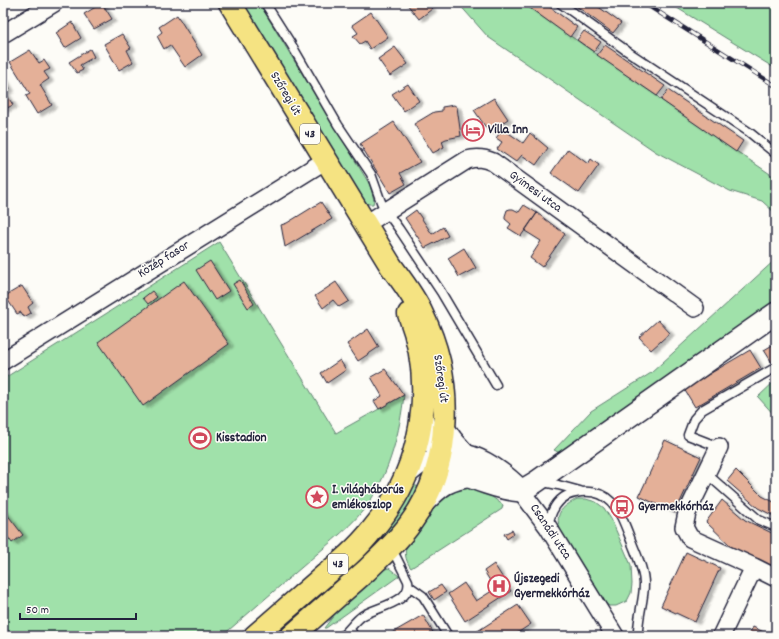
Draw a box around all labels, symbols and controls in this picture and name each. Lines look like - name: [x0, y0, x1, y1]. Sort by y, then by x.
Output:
- street label: Szőregi út: [264, 68, 306, 120]
- hotel icon: Villa Inn: [460, 117, 486, 143]
- place label: Villa Inn: [488, 121, 528, 140]
- road number: 43: [300, 124, 320, 144]
- street label: Gyimesi utca: [505, 166, 566, 218]
- street label: Közép fasor: [134, 236, 194, 283]
- street label: Szőregi út: [427, 354, 453, 405]
- sports icon: Kisstadion: [187, 425, 213, 451]
- place label: Kisstadion: [216, 429, 267, 448]
- place label: I. világháborús emlékoszlop: [332, 481, 405, 515]
- place icon: I. világháborús emlékoszlop: [304, 484, 330, 510]
- bus stop icon: Gyermekkórház: [609, 494, 635, 520]
- place label: Gyermekkórház: [638, 498, 715, 517]
- street label: Csanádi utca: [524, 500, 576, 564]
- road number: 43: [328, 554, 348, 574]
- place label: Újszegedi Gyermekkórház: [514, 570, 591, 604]
- hospital icon: Újszegedi Gyermekkórház: [486, 573, 512, 599]
- scale bar: [20, 595, 136, 621]
- text: 50 m: [26, 602, 49, 619]

